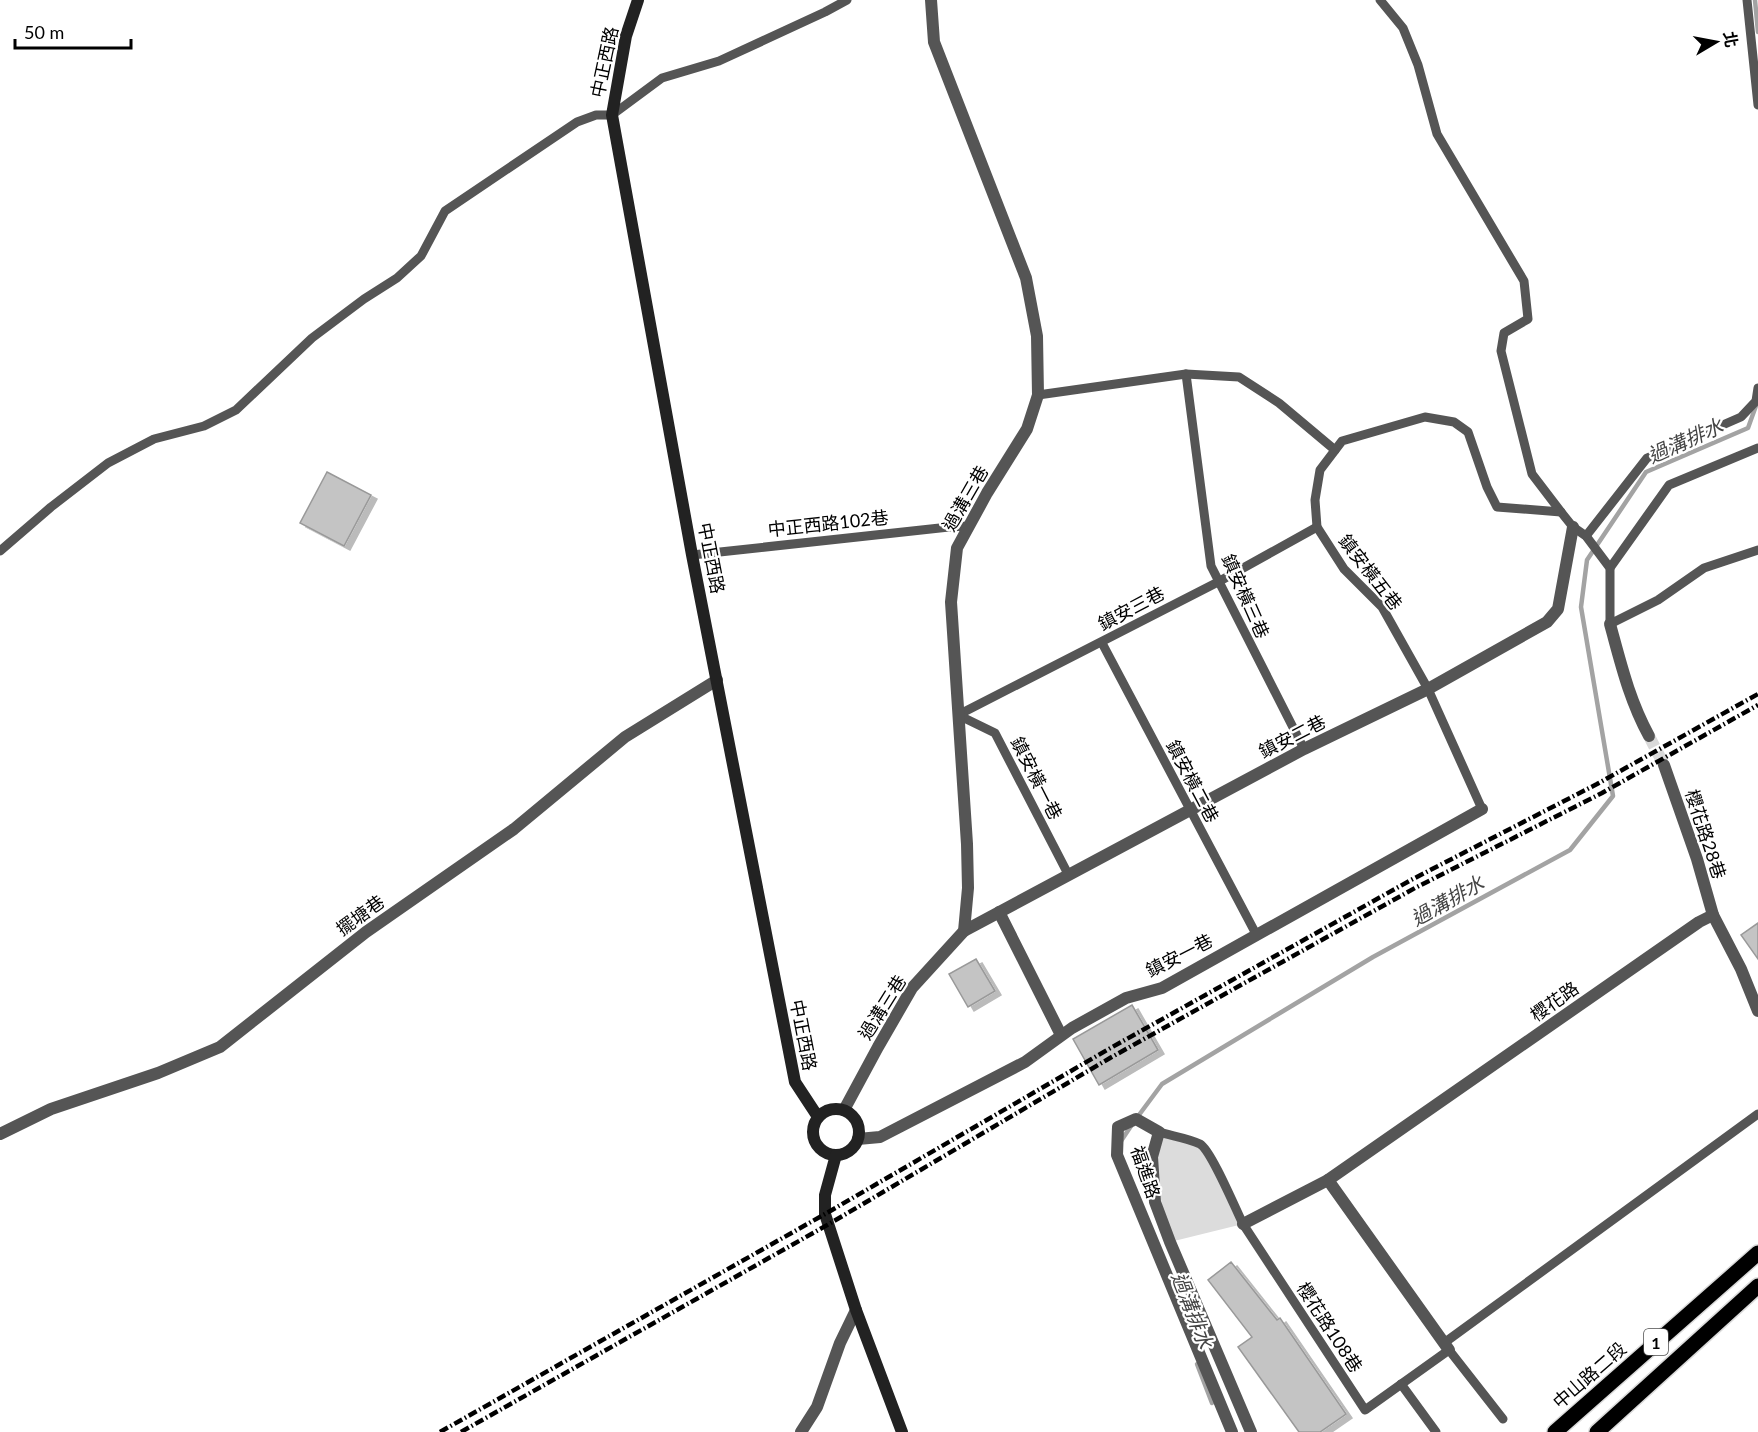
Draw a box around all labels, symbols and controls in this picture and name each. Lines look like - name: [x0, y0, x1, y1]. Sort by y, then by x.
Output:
- scale bar: [15, 12, 130, 50]
- north arrow: [1686, 12, 1746, 72]
- text: 50 m: [24, 21, 64, 43]
- street label: 中正西路: [586, 24, 622, 100]
- text: 北: [1721, 30, 1742, 49]
- water label: 過溝排水: [1644, 412, 1727, 467]
- street label: 過溝三巷: [937, 461, 993, 535]
- street label: 中正西路102巷: [767, 506, 889, 540]
- street label: 中正西路: [694, 521, 730, 595]
- street label: 鎮安橫五巷: [1335, 530, 1407, 614]
- street label: 鎮安橫三巷: [1218, 550, 1274, 642]
- street label: 鎮安三巷: [1094, 581, 1168, 635]
- street label: 鎮安二巷: [1255, 710, 1329, 762]
- street label: 鎮安橫一巷: [1007, 733, 1067, 823]
- street label: 鎮安橫二巷: [1162, 736, 1224, 826]
- street label: 櫻花路28巷: [1681, 786, 1731, 882]
- water label: 過溝排水: [1406, 870, 1489, 930]
- street label: 擺塘巷: [332, 890, 388, 940]
- street label: 鎮安一巷: [1142, 929, 1216, 981]
- street label: 過溝三巷: [854, 971, 910, 1043]
- street label: 櫻花路: [1526, 977, 1582, 1025]
- street label: 中正西路: [786, 998, 822, 1072]
- street label: 福進路: [1127, 1143, 1165, 1201]
- water label: 過溝排水: [1167, 1268, 1219, 1353]
- street label: 櫻花路108巷: [1293, 1278, 1367, 1376]
- road number: 1: [1644, 1329, 1668, 1355]
- street label: 中山路二段: [1548, 1337, 1630, 1413]

